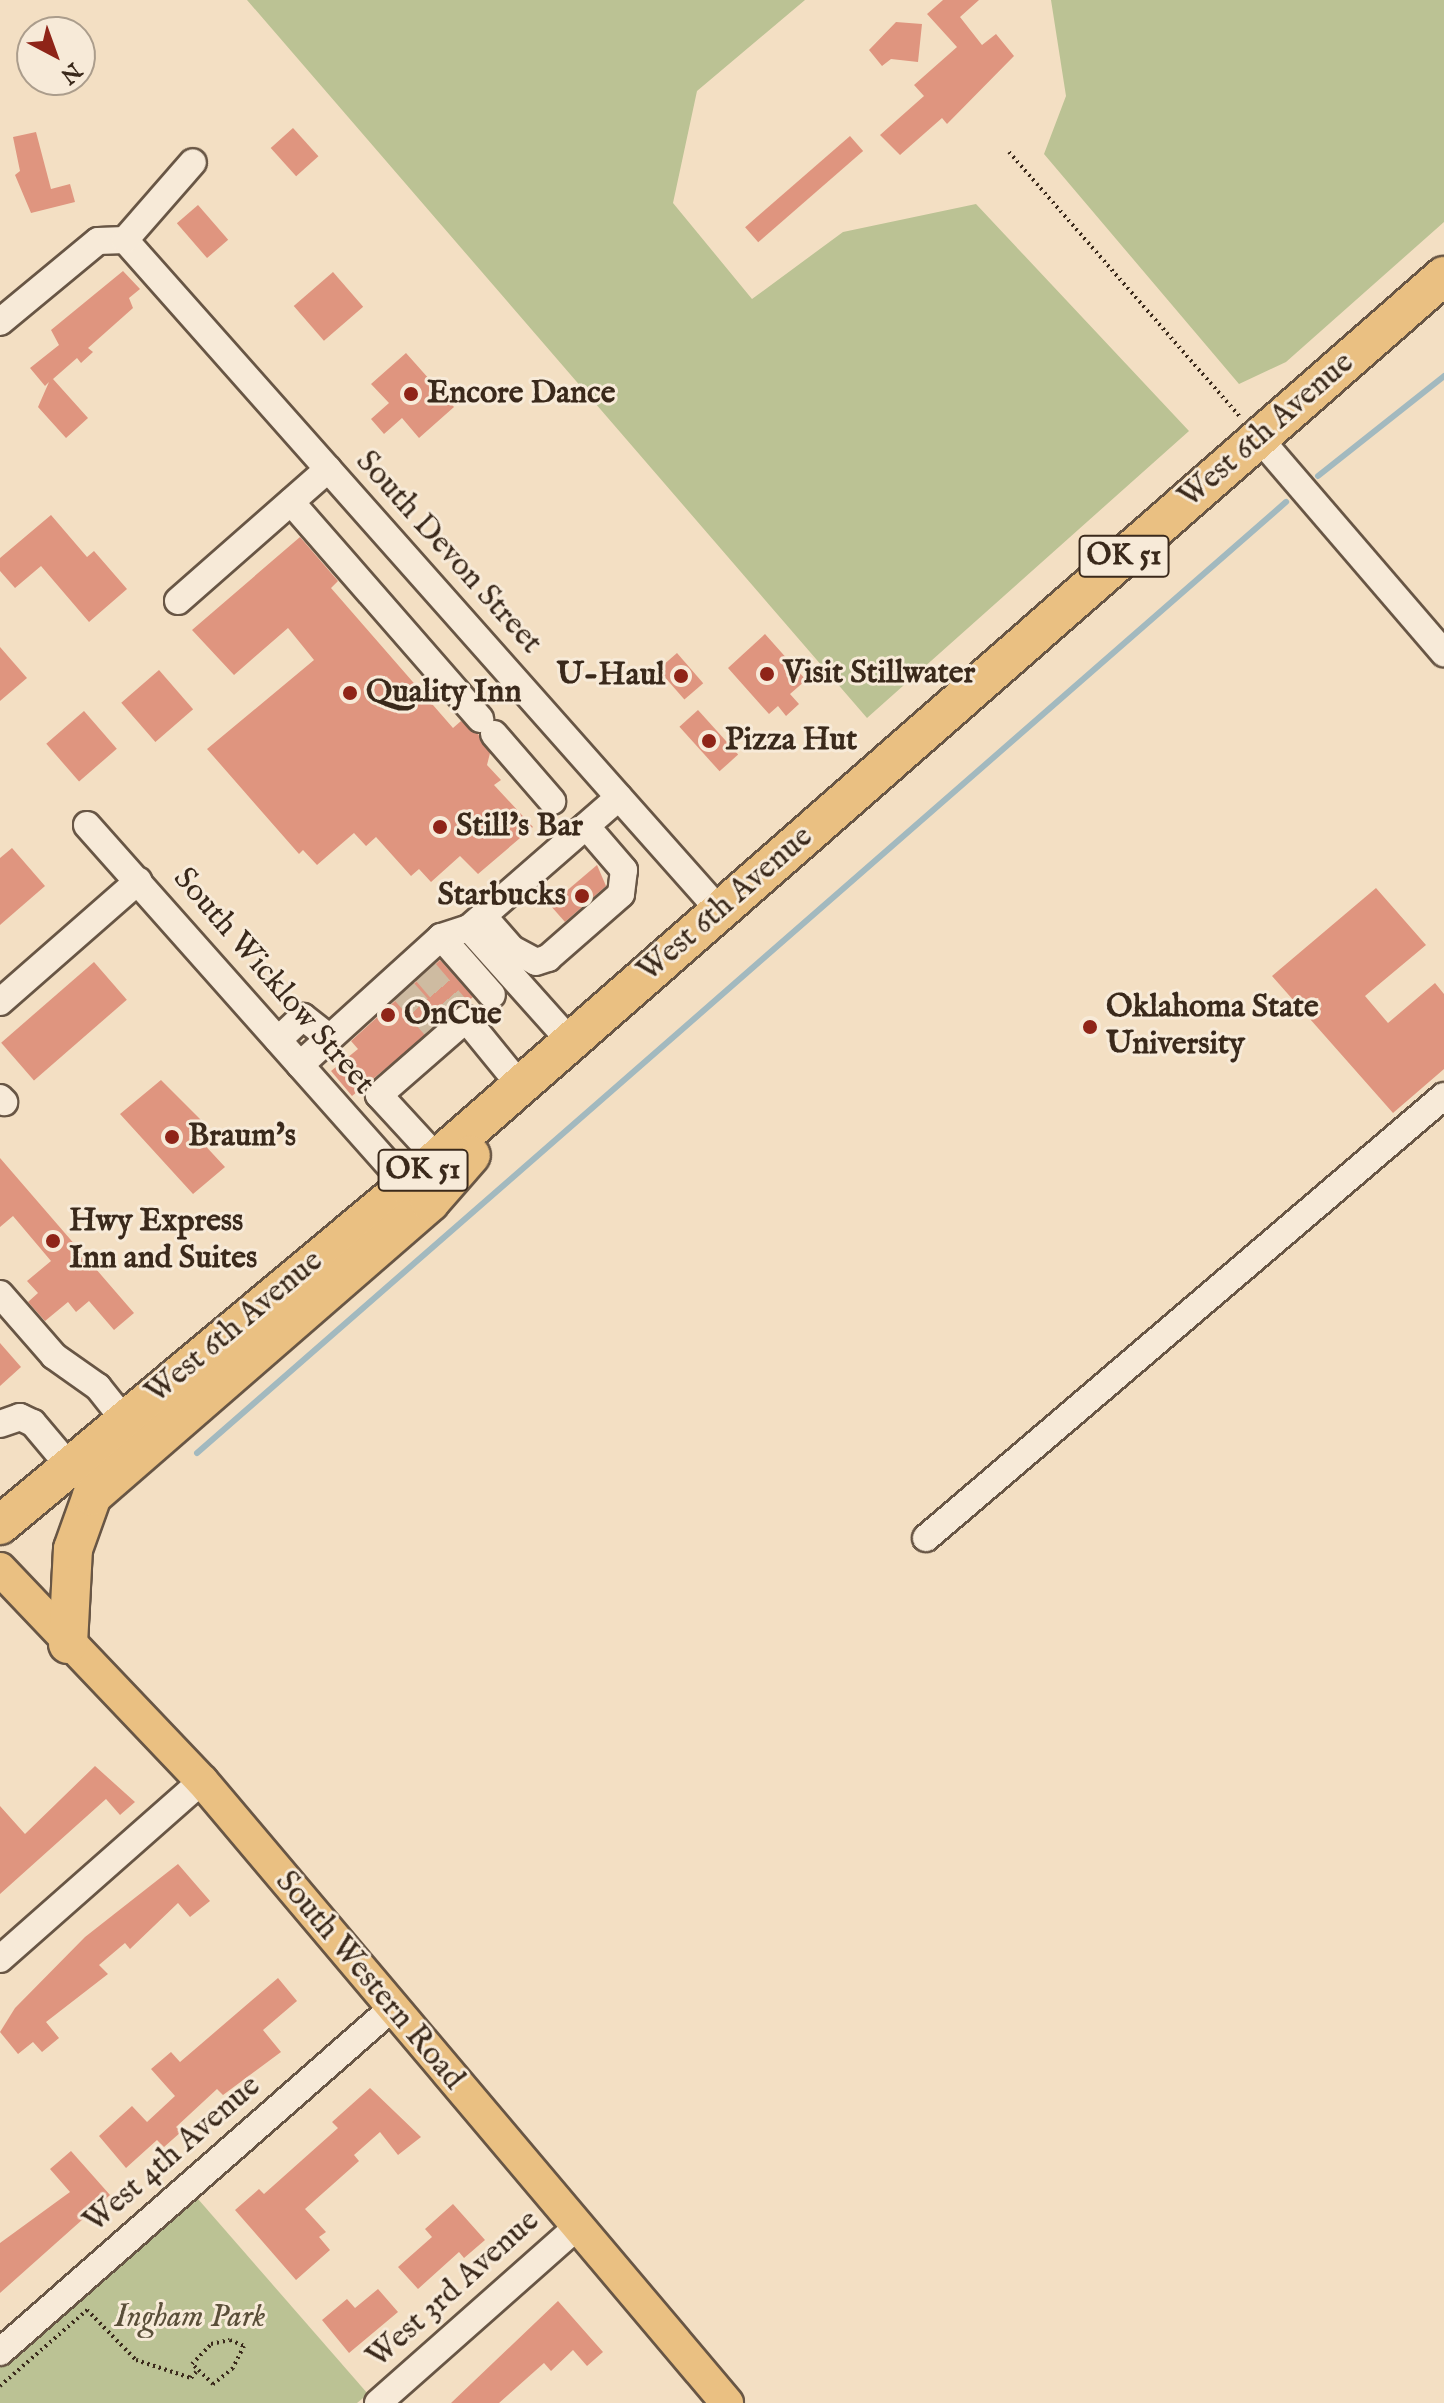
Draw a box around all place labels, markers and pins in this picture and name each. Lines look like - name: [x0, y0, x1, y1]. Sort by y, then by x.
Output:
- place label: Encore Dance: [427, 375, 616, 413]
- marker: Encore Dance: [402, 385, 420, 403]
- place label: Visit Stillwater: [783, 655, 975, 693]
- place label: U-Haul: [556, 657, 665, 695]
- marker: Visit Stillwater: [758, 665, 776, 683]
- marker: U-Haul: [672, 667, 690, 685]
- place label: Quality Inn: [366, 674, 521, 712]
- marker: Quality Inn: [341, 684, 359, 702]
- place label: Pizza Hut: [725, 722, 857, 760]
- marker: Pizza Hut: [700, 732, 718, 750]
- place label: Still's Bar: [456, 808, 583, 846]
- marker: Still's Bar: [431, 818, 449, 836]
- place label: Starbucks: [437, 877, 566, 915]
- marker: Starbucks: [573, 887, 591, 905]
- place label: Oklahoma State University: [1106, 990, 1319, 1065]
- place label: OnCue: [404, 996, 502, 1034]
- marker: OnCue: [379, 1006, 397, 1024]
- marker: Oklahoma State University: [1081, 1018, 1099, 1036]
- place label: Braum's: [188, 1118, 296, 1156]
- marker: Braum's: [163, 1128, 181, 1146]
- place label: Hwy Express Inn and Suites: [69, 1204, 257, 1279]
- marker: Hwy Express Inn and Suites: [44, 1232, 62, 1250]

